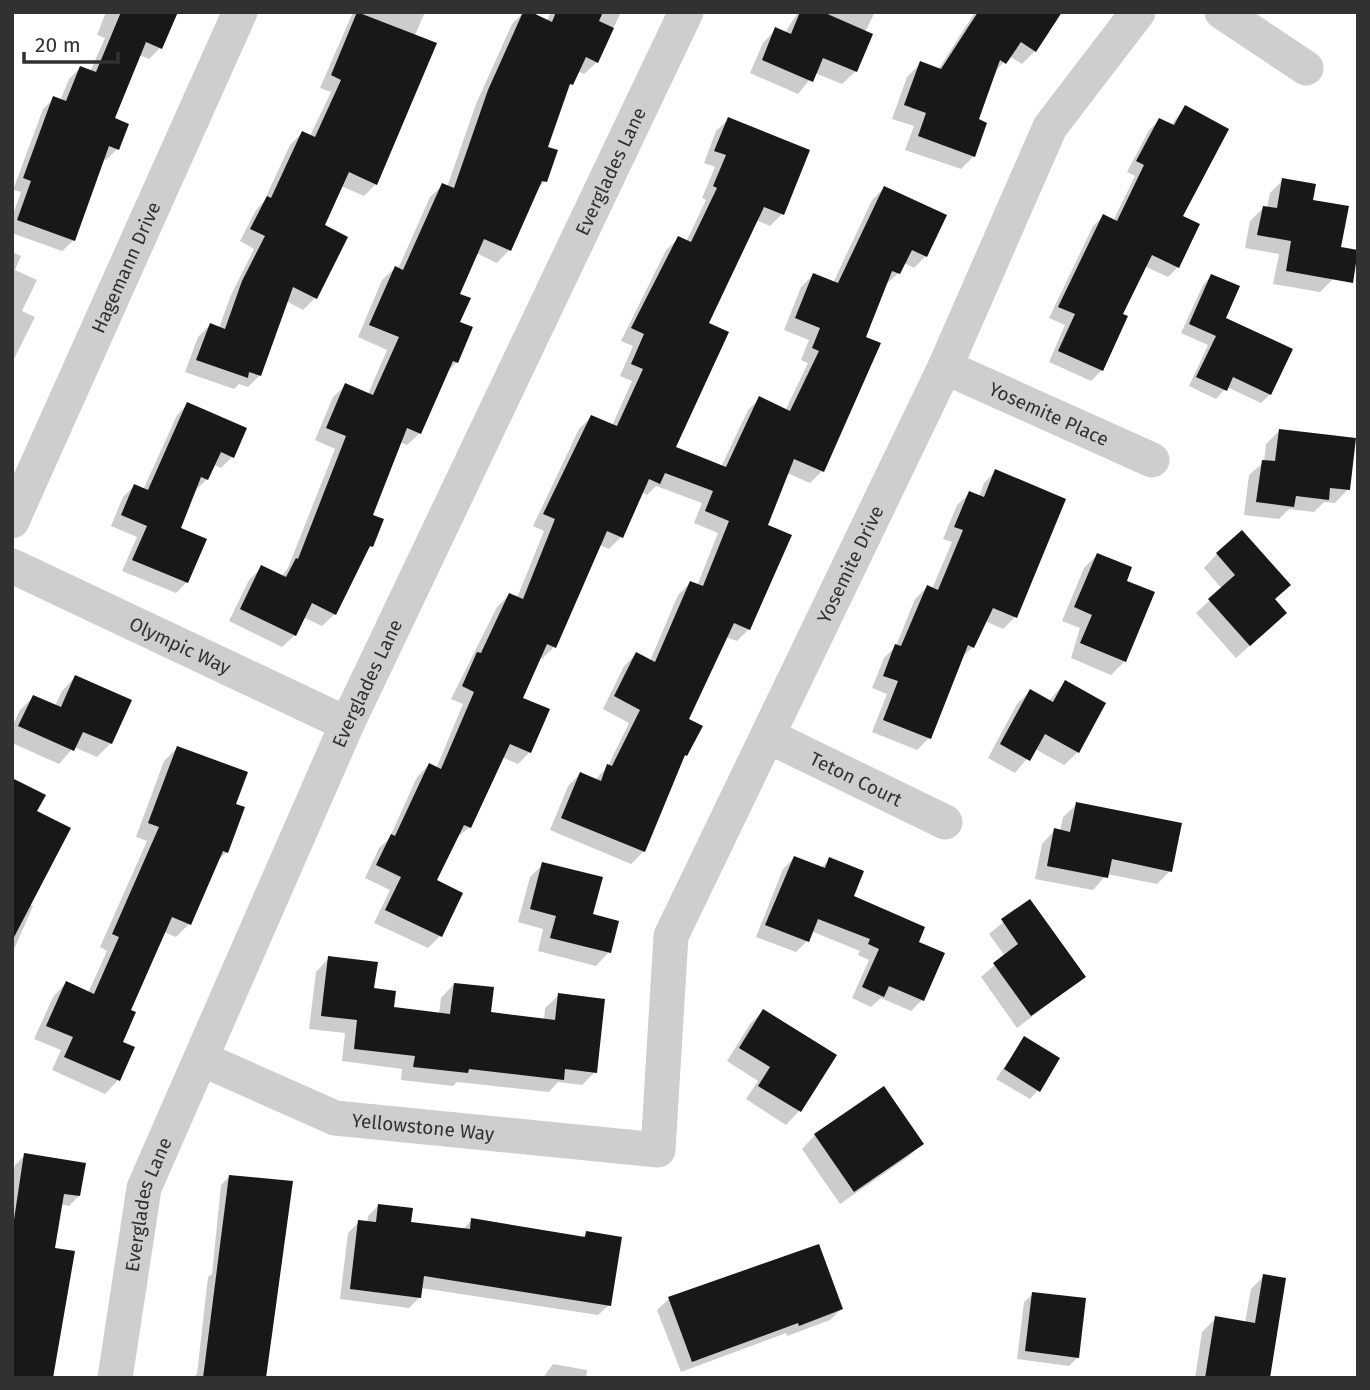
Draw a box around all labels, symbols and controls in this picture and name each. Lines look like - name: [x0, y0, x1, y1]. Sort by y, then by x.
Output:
- scale bar: [24, 21, 119, 65]
- text: 20 m: [35, 32, 81, 58]
- street label: Everglades Lane: [570, 104, 651, 239]
- street label: Hagemann Drive: [87, 198, 166, 337]
- street label: Yosemite Place: [985, 377, 1112, 451]
- street label: Yosemite Drive: [812, 502, 889, 627]
- street label: Olympic Way: [126, 612, 235, 680]
- street label: Everglades Lane: [327, 616, 407, 751]
- street label: Teton Court: [806, 747, 906, 811]
- street label: Yellowstone Way: [351, 1109, 496, 1146]
- street label: Everglades Lane: [120, 1134, 177, 1274]

